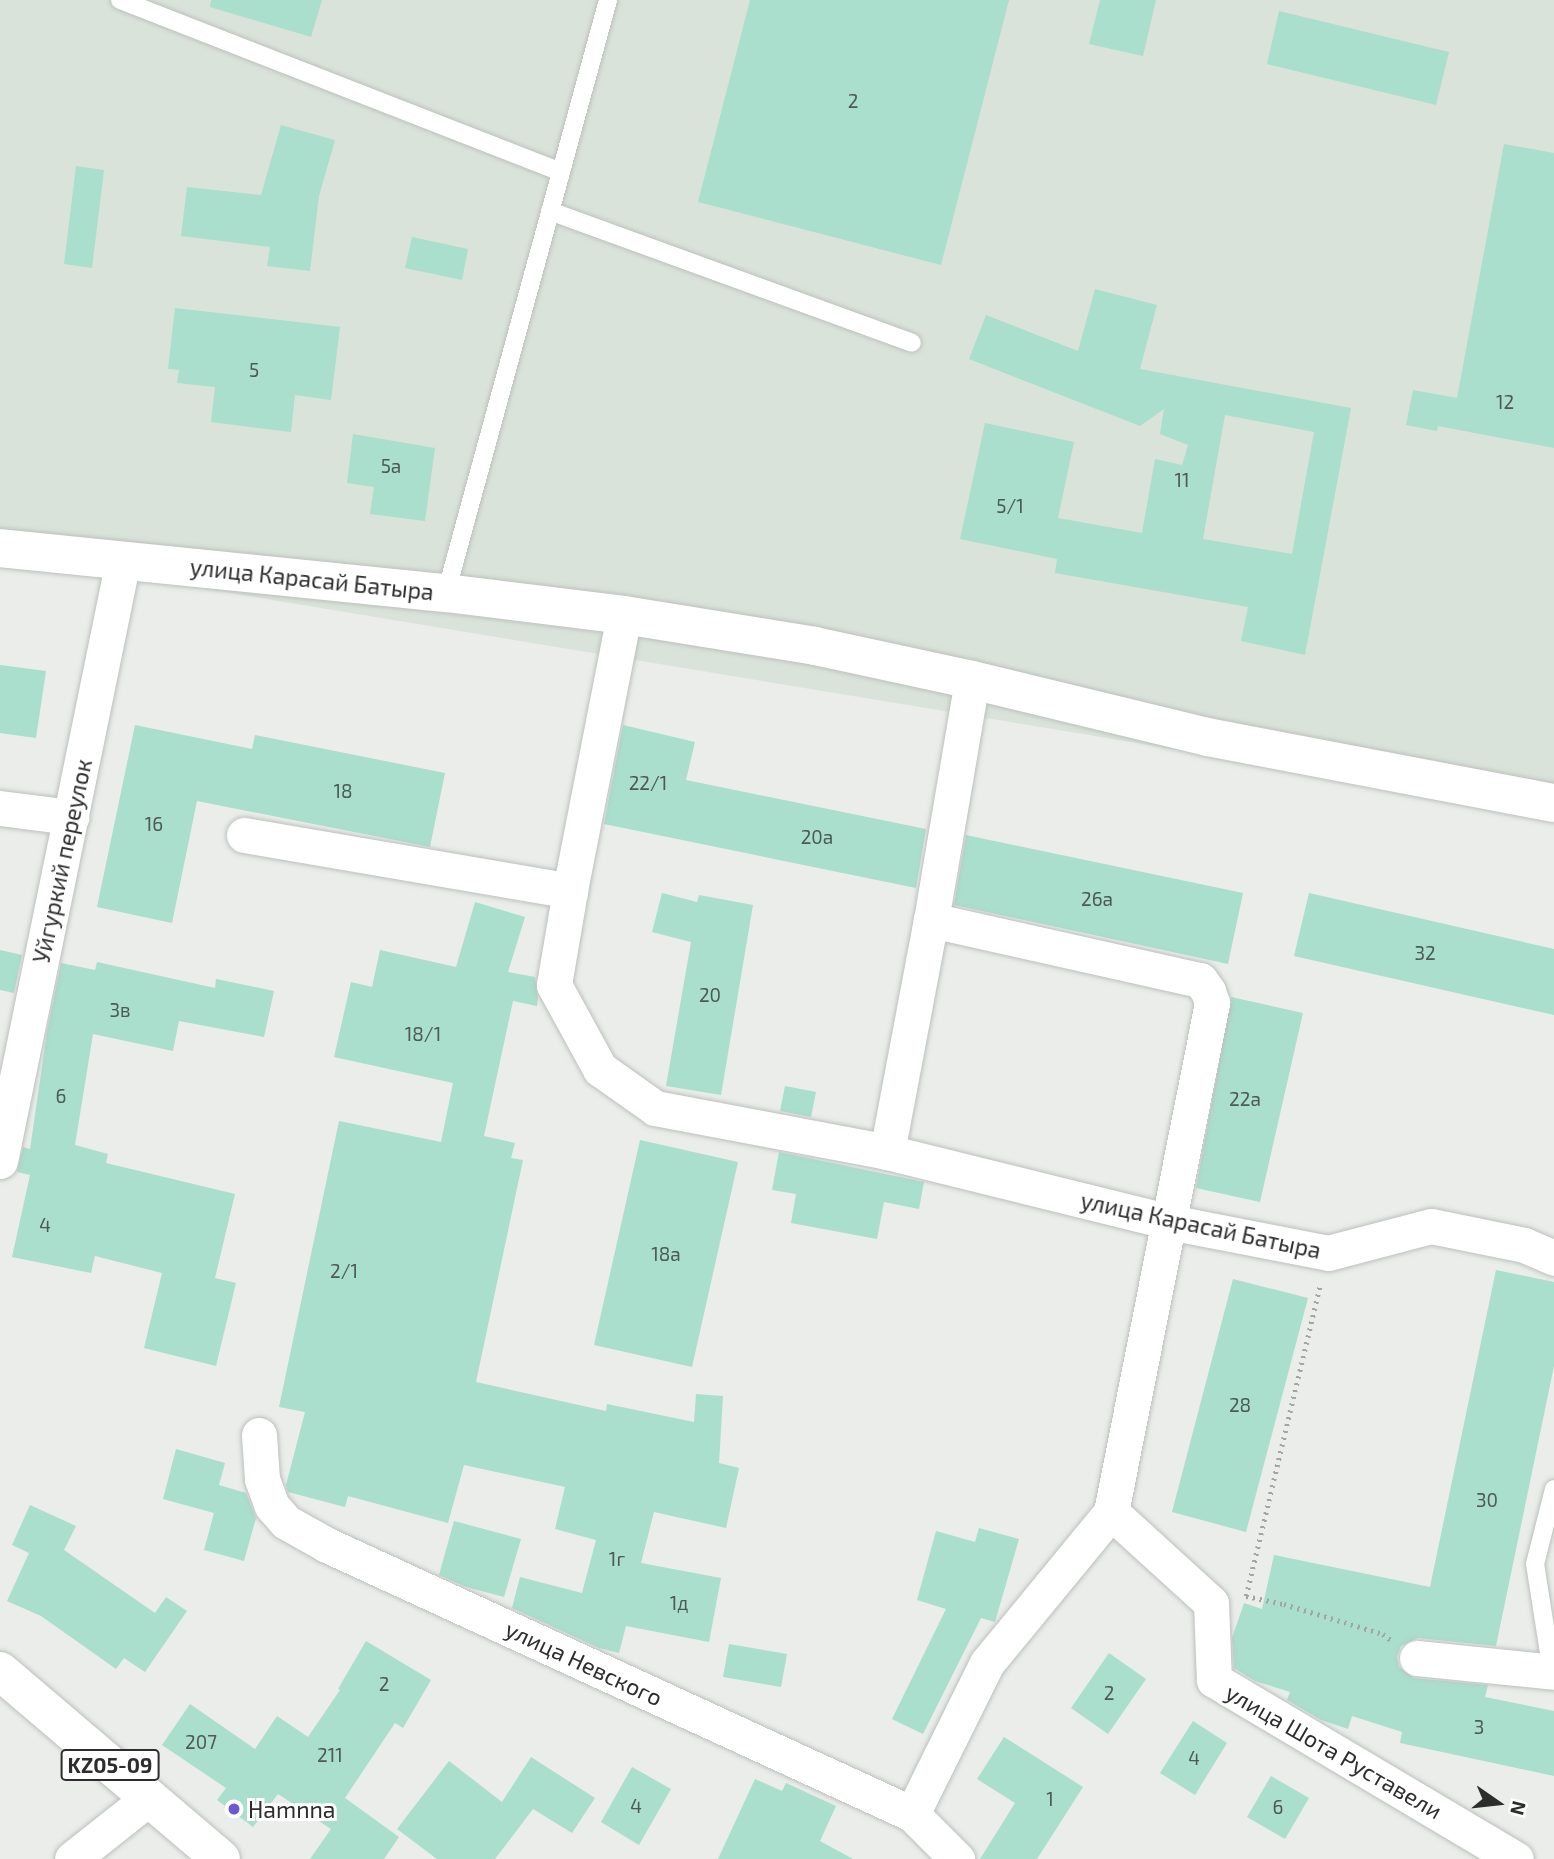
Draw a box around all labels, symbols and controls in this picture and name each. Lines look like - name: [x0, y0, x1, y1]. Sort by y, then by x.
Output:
- house number: 2: [848, 90, 858, 112]
- house number: 5: [249, 359, 259, 381]
- house number: 12: [1496, 391, 1514, 413]
- house number: 5а: [381, 455, 401, 477]
- house number: 11: [1174, 469, 1190, 491]
- house number: 5/1: [996, 495, 1024, 517]
- street label: улица Карасай Батыра: [189, 552, 435, 606]
- street label: Уйгуркий переулок: [27, 757, 97, 965]
- house number: 22/1: [629, 772, 667, 794]
- house number: 18: [333, 780, 353, 802]
- house number: 16: [145, 813, 163, 835]
- house number: 20а: [801, 826, 833, 848]
- house number: 26а: [1081, 888, 1113, 910]
- house number: 32: [1414, 942, 1436, 964]
- house number: 20: [699, 984, 721, 1006]
- house number: 3в: [109, 999, 131, 1021]
- house number: 18/1: [405, 1023, 441, 1045]
- house number: 6: [56, 1085, 66, 1107]
- house number: 22a: [1229, 1088, 1261, 1110]
- street label: улица Карасай Батыра: [1078, 1186, 1324, 1264]
- house number: 4: [39, 1214, 51, 1236]
- house number: 18a: [651, 1243, 681, 1265]
- house number: 2/1: [330, 1260, 358, 1282]
- house number: 28: [1229, 1394, 1251, 1416]
- house number: 30: [1476, 1489, 1498, 1511]
- house number: 1г: [609, 1548, 625, 1570]
- house number: 1д: [670, 1592, 688, 1614]
- street label: улица Невского: [501, 1615, 667, 1711]
- house number: 2: [379, 1673, 389, 1695]
- street label: улица Шота Руставели: [1221, 1678, 1447, 1824]
- house number: 2: [1104, 1682, 1114, 1704]
- house number: 3: [1474, 1716, 1484, 1738]
- house number: 207: [185, 1731, 217, 1753]
- house number: 211: [317, 1744, 343, 1766]
- house number: 4: [1188, 1747, 1200, 1769]
- road number: KZ05-09: [59, 1748, 161, 1782]
- north arrow: [1463, 1768, 1533, 1838]
- house number: 1: [1046, 1788, 1054, 1810]
- place label: Hamnna: [248, 1795, 335, 1823]
- house number: 4: [630, 1795, 642, 1817]
- house number: 6: [1273, 1796, 1283, 1818]
- text: N: [1506, 1799, 1532, 1818]
- marker: Hamnna: [226, 1801, 242, 1817]

